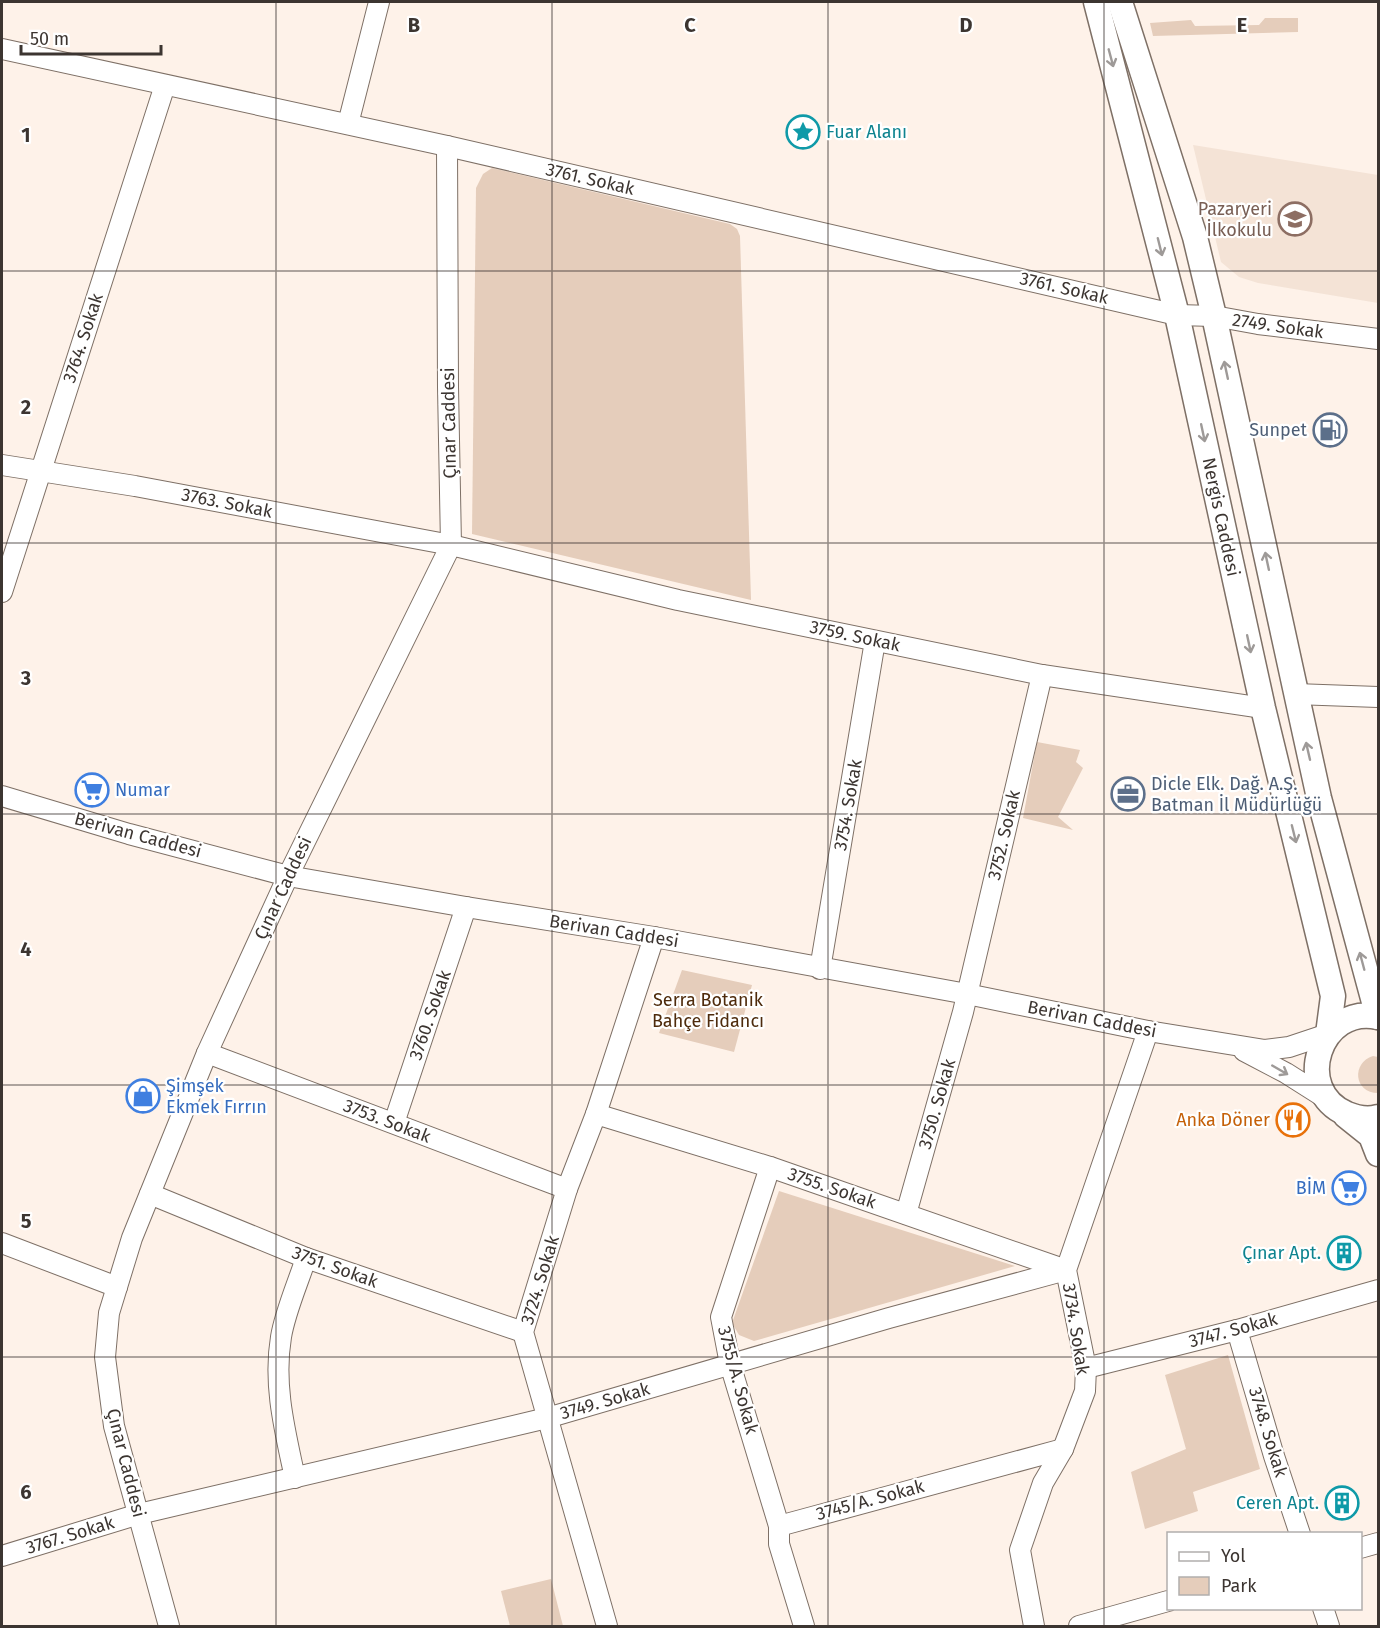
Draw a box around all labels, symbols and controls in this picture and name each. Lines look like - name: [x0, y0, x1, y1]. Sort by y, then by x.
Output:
- text: B: [408, 13, 420, 37]
- text: C: [684, 13, 696, 37]
- text: D: [959, 13, 973, 37]
- text: E: [1237, 13, 1247, 37]
- scale bar: [21, 18, 160, 56]
- text: 50 m: [30, 28, 69, 50]
- one-way arrow: [1106, 48, 1118, 67]
- place icon: Fuar Alanı: [785, 114, 821, 150]
- place label: Fuar Alanı: [826, 121, 907, 143]
- text: 1: [21, 123, 31, 147]
- street label: 3761. Sokak: [544, 158, 637, 200]
- place label: Pazaryeri İlkokulu: [1198, 198, 1272, 241]
- school or university icon: Pazaryeri İlkokulu: [1277, 201, 1313, 237]
- one-way arrow: [1154, 237, 1166, 256]
- street label: 3761. Sokak: [1018, 267, 1111, 309]
- street label: 3764. Sokak: [58, 290, 108, 386]
- street label: 2749. Sokak: [1231, 309, 1326, 343]
- one-way arrow: [1220, 361, 1231, 381]
- street label: Çınar Caddesi: [437, 367, 461, 479]
- text: 2: [21, 395, 31, 419]
- fuel station icon: Sunpet: [1312, 412, 1348, 448]
- place label: Sunpet: [1249, 419, 1307, 441]
- one-way arrow: [1198, 423, 1209, 443]
- street label: Nergis Caddesi: [1198, 456, 1244, 578]
- street label: 3763. Sokak: [180, 483, 275, 523]
- one-way arrow: [1261, 552, 1272, 571]
- street label: 3759. Sokak: [808, 616, 903, 657]
- one-way arrow: [1244, 634, 1255, 654]
- text: 3: [20, 666, 31, 690]
- one-way arrow: [1302, 742, 1314, 761]
- street label: 3754. Sokak: [829, 757, 867, 852]
- supermarket icon: Numar: [74, 772, 110, 808]
- place label: Dicle Elk. Dağ. A.Ş. Batman İl Müdürlüğü: [1151, 773, 1322, 816]
- office icon: Dicle Elk. Dağ. A.Ş. Batman İl Müdürlüğü: [1110, 776, 1146, 812]
- place label: Numar: [115, 779, 170, 801]
- street label: 3752. Sokak: [983, 787, 1025, 882]
- street label: Berivan Caddesi: [72, 807, 204, 863]
- one-way arrow: [1288, 824, 1300, 843]
- street label: Çınar Caddesi: [249, 833, 317, 943]
- street label: Berivan Caddesi: [548, 910, 680, 952]
- text: 4: [20, 937, 32, 961]
- one-way arrow: [1356, 951, 1368, 970]
- street label: 3760. Sokak: [404, 966, 456, 1063]
- park label: Serra Botanik Bahçe Fidancı: [652, 989, 764, 1032]
- street label: Berivan Caddesi: [1026, 996, 1158, 1042]
- street label: 3750. Sokak: [914, 1055, 961, 1152]
- one-way arrow: [1271, 1064, 1288, 1076]
- place label: Şimşek Ekmek Fırrın: [166, 1075, 267, 1118]
- shop icon: Şimşek Ekmek Fırrın: [125, 1078, 161, 1114]
- street label: 3753. Sokak: [340, 1094, 435, 1148]
- restaurant icon: Anka Döner: [1275, 1102, 1311, 1138]
- place label: Anka Döner: [1176, 1109, 1270, 1131]
- street label: 3755. Sokak: [785, 1163, 880, 1214]
- supermarket icon: BİM: [1331, 1170, 1367, 1206]
- place label: BİM: [1296, 1177, 1326, 1199]
- text: 5: [21, 1209, 32, 1233]
- street label: 3724. Sokak: [516, 1232, 564, 1327]
- building icon: Çınar Apt.: [1326, 1235, 1362, 1271]
- street label: 3751. Sokak: [289, 1241, 382, 1293]
- place label: Çınar Apt.: [1242, 1242, 1321, 1264]
- street label: 3734. Sokak: [1058, 1282, 1094, 1377]
- street label: 3747. Sokak: [1186, 1307, 1280, 1352]
- street label: 3755/A. Sokak: [713, 1324, 763, 1437]
- street label: 3749. Sokak: [558, 1378, 653, 1424]
- street label: 3748. Sokak: [1244, 1384, 1292, 1480]
- street label: Çınar Caddesi: [102, 1406, 150, 1520]
- street label: 3745/A. Sokak: [814, 1475, 927, 1525]
- text: 6: [20, 1480, 32, 1504]
- building icon: Ceren Apt.: [1324, 1485, 1360, 1521]
- place label: Ceren Apt.: [1236, 1492, 1319, 1514]
- street label: 3767. Sokak: [23, 1511, 117, 1559]
- legend: [1167, 1532, 1362, 1610]
- text: Yol: [1221, 1545, 1246, 1567]
- text: Park: [1221, 1575, 1257, 1597]

